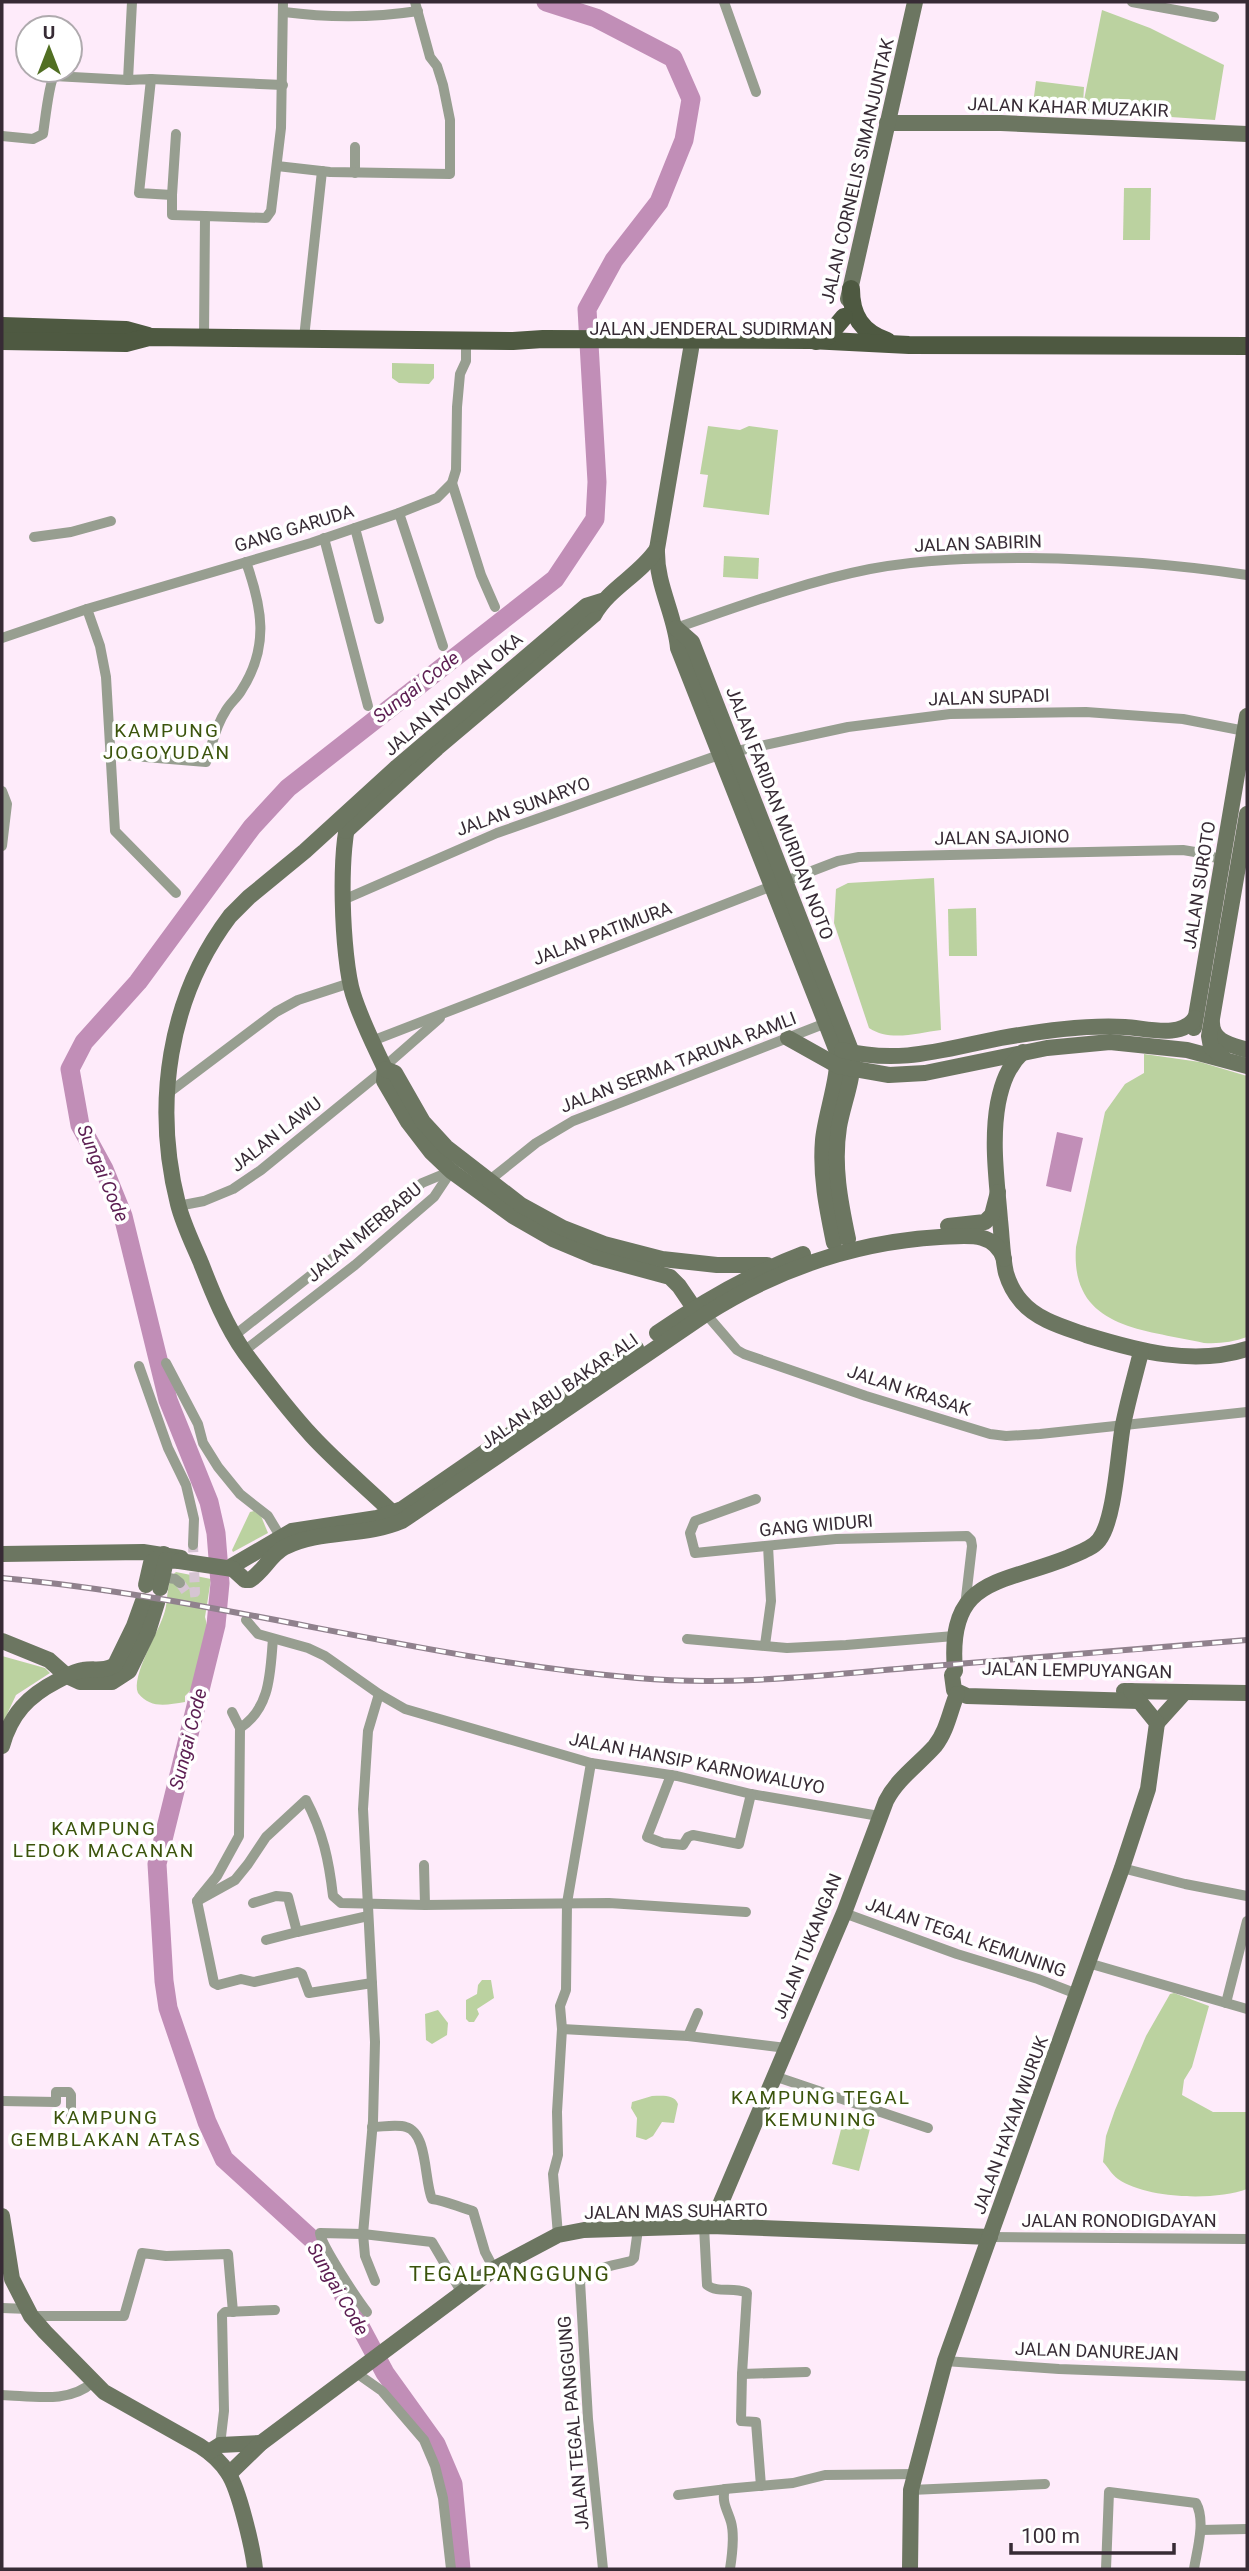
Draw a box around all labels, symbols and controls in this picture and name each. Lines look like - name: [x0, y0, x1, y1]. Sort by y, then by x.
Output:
- north arrow: [14, 14, 84, 84]
- text: U: [43, 21, 55, 44]
- street label: JALAN CORNELIS SIMANJUNTAK: [816, 36, 898, 306]
- street label: JALAN KAHAR MUZAKIR: [967, 93, 1169, 121]
- street label: JALAN JENDERAL SUDIRMAN: [589, 318, 833, 339]
- street label: GANG GARUDA: [232, 500, 356, 556]
- street label: JALAN SABIRIN: [914, 530, 1042, 556]
- street label: JALAN NYOMAN OKA: [380, 628, 527, 760]
- water label: Sungai Code: [368, 646, 464, 728]
- street label: JALAN FARIDAN MURIDAN NOTO: [722, 684, 838, 942]
- street label: JALAN SUPADI: [928, 684, 1050, 710]
- district label: KAMPUNG JOGOYUDAN: [103, 719, 231, 764]
- street label: JALAN SUNARYO: [453, 772, 593, 840]
- street label: JALAN SUROTO: [1179, 820, 1219, 950]
- street label: JALAN SAJIONO: [934, 825, 1070, 849]
- street label: JALAN PATIMURA: [530, 897, 675, 969]
- street label: JALAN SERMA TARUNA RAMLI: [557, 1007, 799, 1117]
- street label: JALAN LAWU: [227, 1092, 325, 1176]
- water label: Sungai Code: [72, 1121, 134, 1225]
- street label: JALAN MERBABU: [302, 1178, 426, 1286]
- street label: JALAN ABU BAKAR ALI: [476, 1329, 642, 1453]
- street label: JALAN KRASAK: [845, 1360, 974, 1420]
- street label: GANG WIDURI: [758, 1510, 874, 1540]
- street label: JALAN LEMPUYANGAN: [982, 1658, 1172, 1682]
- water label: Sungai Code: [164, 1686, 212, 1792]
- street label: JALAN HANSIP KARNOWALUYO: [567, 1728, 827, 1798]
- district label: KAMPUNG LEDOK MACANAN: [13, 1817, 195, 1862]
- street label: JALAN TUKANGAN: [768, 1870, 846, 2022]
- street label: JALAN TEGAL KEMUNING: [863, 1893, 1069, 1981]
- street label: JALAN HAYAM WURUK: [968, 2032, 1052, 2217]
- district label: KAMPUNG TEGAL KEMUNING: [731, 2086, 911, 2131]
- district label: KAMPUNG GEMBLAKAN ATAS: [10, 2106, 202, 2151]
- street label: JALAN MAS SUHARTO: [584, 2199, 768, 2223]
- street label: JALAN RONODIGDAYAN: [1021, 2210, 1217, 2231]
- water label: Sungai Code: [302, 2238, 374, 2340]
- district label: TEGALPANGGUNG: [409, 2262, 611, 2286]
- street label: JALAN TEGAL PANGGUNG: [553, 2315, 593, 2531]
- street label: JALAN DANUREJAN: [1015, 2338, 1179, 2364]
- scale bar: [1011, 2512, 1174, 2556]
- text: 100 m: [1021, 2524, 1080, 2548]

